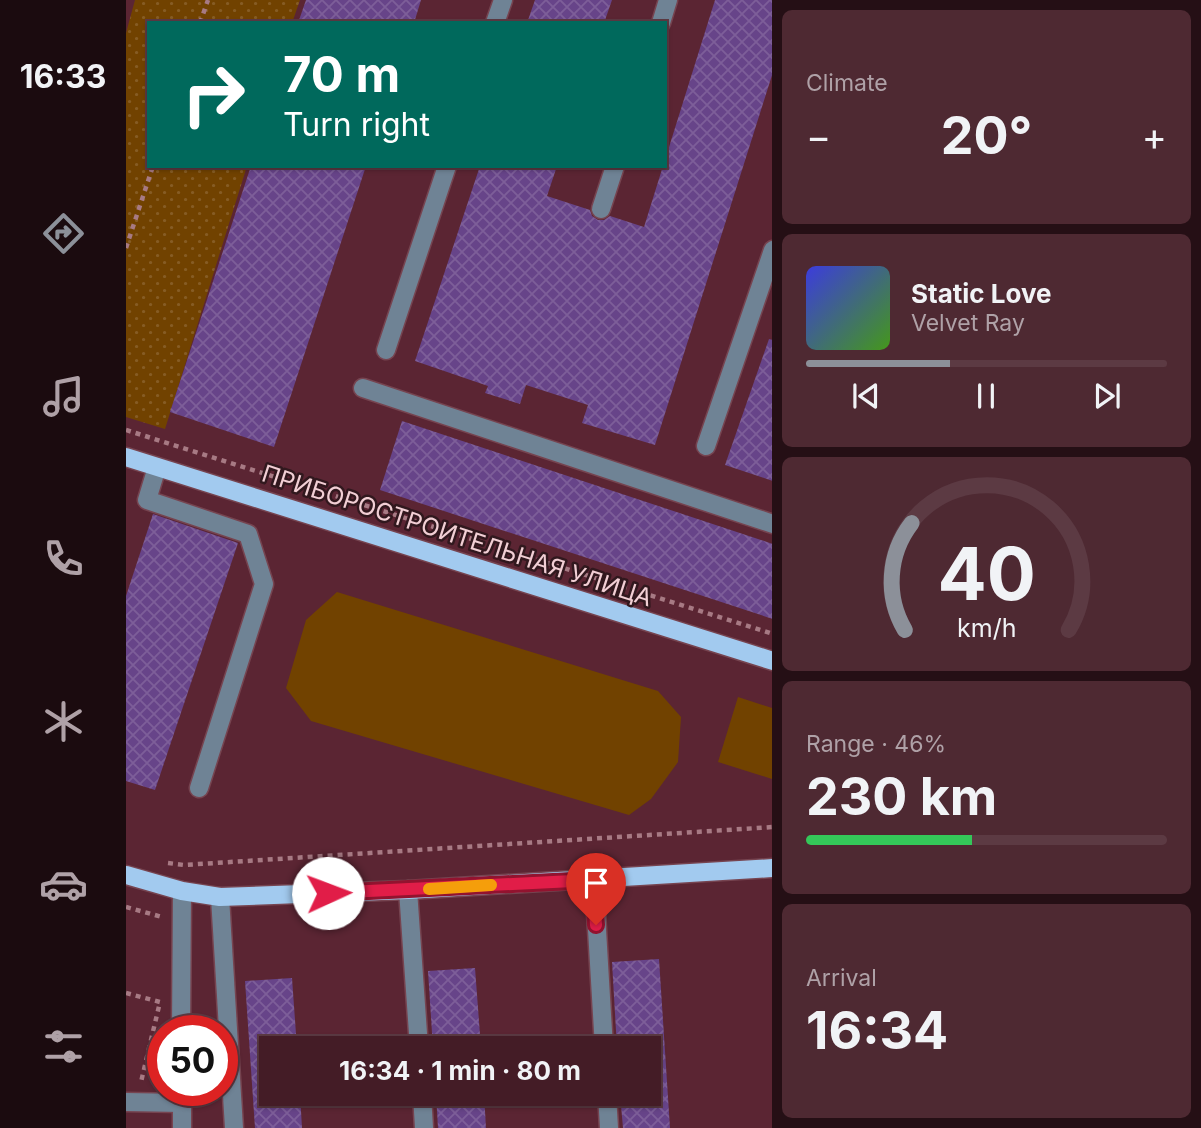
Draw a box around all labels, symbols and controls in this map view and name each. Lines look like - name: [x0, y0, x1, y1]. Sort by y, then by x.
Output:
- text: 70 m: [283, 45, 400, 104]
- icon: right: [168, 49, 259, 140]
- text: 16:33: [20, 57, 106, 96]
- text: Climate: [806, 69, 888, 97]
- text: 20°: [941, 104, 1032, 167]
- text: Turn right: [283, 105, 430, 144]
- text: −: [806, 113, 831, 159]
- text: +: [1142, 113, 1167, 159]
- icon: directions: [39, 209, 88, 258]
- text: Static Love: [911, 278, 1052, 309]
- text: Velvet Ray: [911, 309, 1025, 337]
- icon: music: [39, 372, 88, 421]
- icon: previous: [847, 377, 885, 415]
- icon: pause: [967, 377, 1005, 415]
- icon: next: [1088, 377, 1126, 415]
- street label: ПРИБОРОСТРОИТЕЛЬНАЯ УЛИЦА: [258, 459, 656, 612]
- text: 40: [937, 529, 1036, 618]
- icon: phone: [39, 534, 88, 583]
- text: km/h: [957, 613, 1016, 643]
- icon: climate: [39, 697, 88, 746]
- text: Range · 46%: [806, 730, 946, 758]
- text: 230 km: [806, 765, 997, 828]
- pin: [566, 853, 626, 925]
- position arrow: [291, 856, 365, 930]
- icon: car: [39, 860, 88, 909]
- icon: arrive: [577, 864, 615, 902]
- text: Arrival: [806, 964, 877, 992]
- text: 16:34: [806, 999, 948, 1062]
- speed limit sign: 50: [147, 1015, 238, 1106]
- icon: filters: [39, 1022, 88, 1071]
- text: 16:34 · 1 min · 80 m: [339, 1055, 581, 1086]

